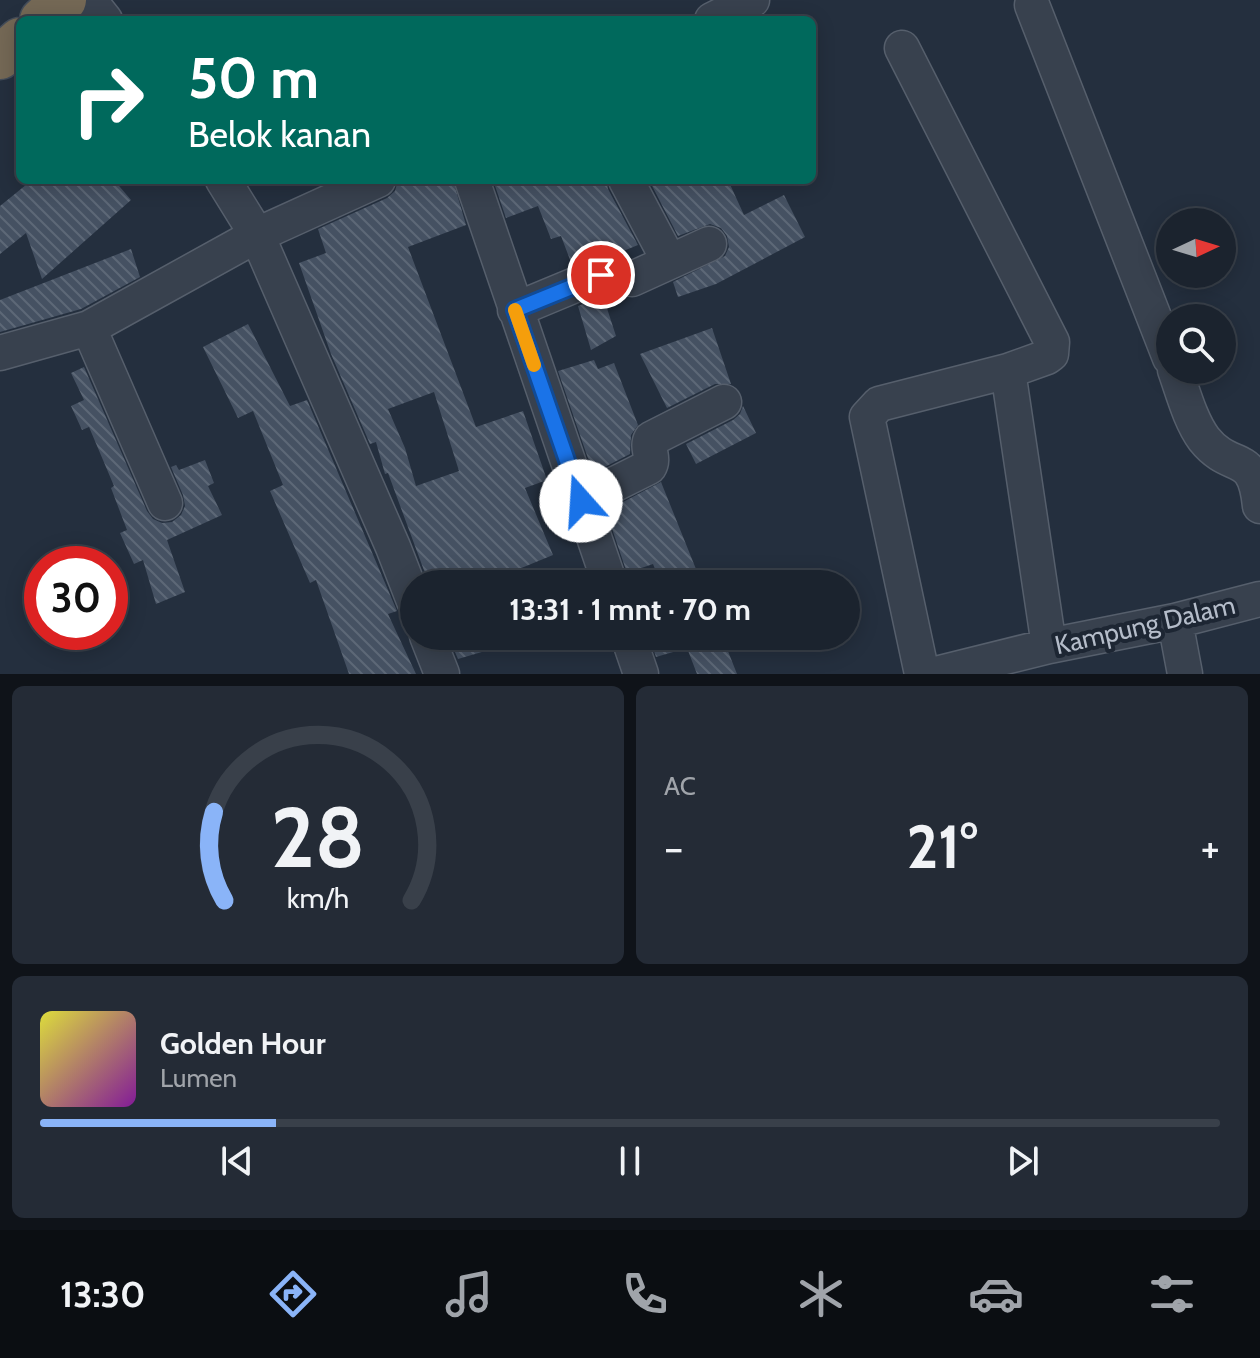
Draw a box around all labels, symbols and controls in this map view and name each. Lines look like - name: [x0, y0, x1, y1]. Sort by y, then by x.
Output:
- text: 50 m: [188, 44, 319, 112]
- icon: right: [56, 48, 160, 152]
- text: Belok kanan: [188, 112, 371, 156]
- north arrow: [1156, 208, 1236, 288]
- map controls: [1156, 208, 1236, 384]
- pin: [567, 241, 635, 309]
- icon: arrive: [579, 253, 623, 297]
- button: search: [1156, 304, 1236, 384]
- position arrow: [539, 459, 623, 543]
- speed limit sign: 30: [24, 546, 128, 650]
- street label: Kampung Dalam: [1052, 589, 1238, 661]
- text: 13:31 · 1 mnt · 70 m: [509, 591, 751, 628]
- text: AC: [664, 770, 696, 802]
- text: 28: [271, 787, 365, 888]
- text: 21°: [906, 810, 978, 883]
- text: −: [664, 821, 683, 874]
- text: +: [1201, 821, 1220, 874]
- text: km/h: [287, 880, 349, 915]
- text: Golden Hour: [160, 1025, 326, 1062]
- text: Lumen: [160, 1062, 237, 1094]
- icon: previous: [215, 1139, 259, 1183]
- icon: pause: [608, 1139, 652, 1183]
- icon: next: [1001, 1139, 1045, 1183]
- icon: directions: [265, 1266, 321, 1322]
- icon: music: [441, 1266, 497, 1322]
- icon: phone: [617, 1266, 673, 1322]
- icon: climate: [793, 1266, 849, 1322]
- icon: car: [968, 1266, 1024, 1322]
- icon: filters: [1144, 1266, 1200, 1322]
- text: 13:30: [60, 1272, 145, 1316]

